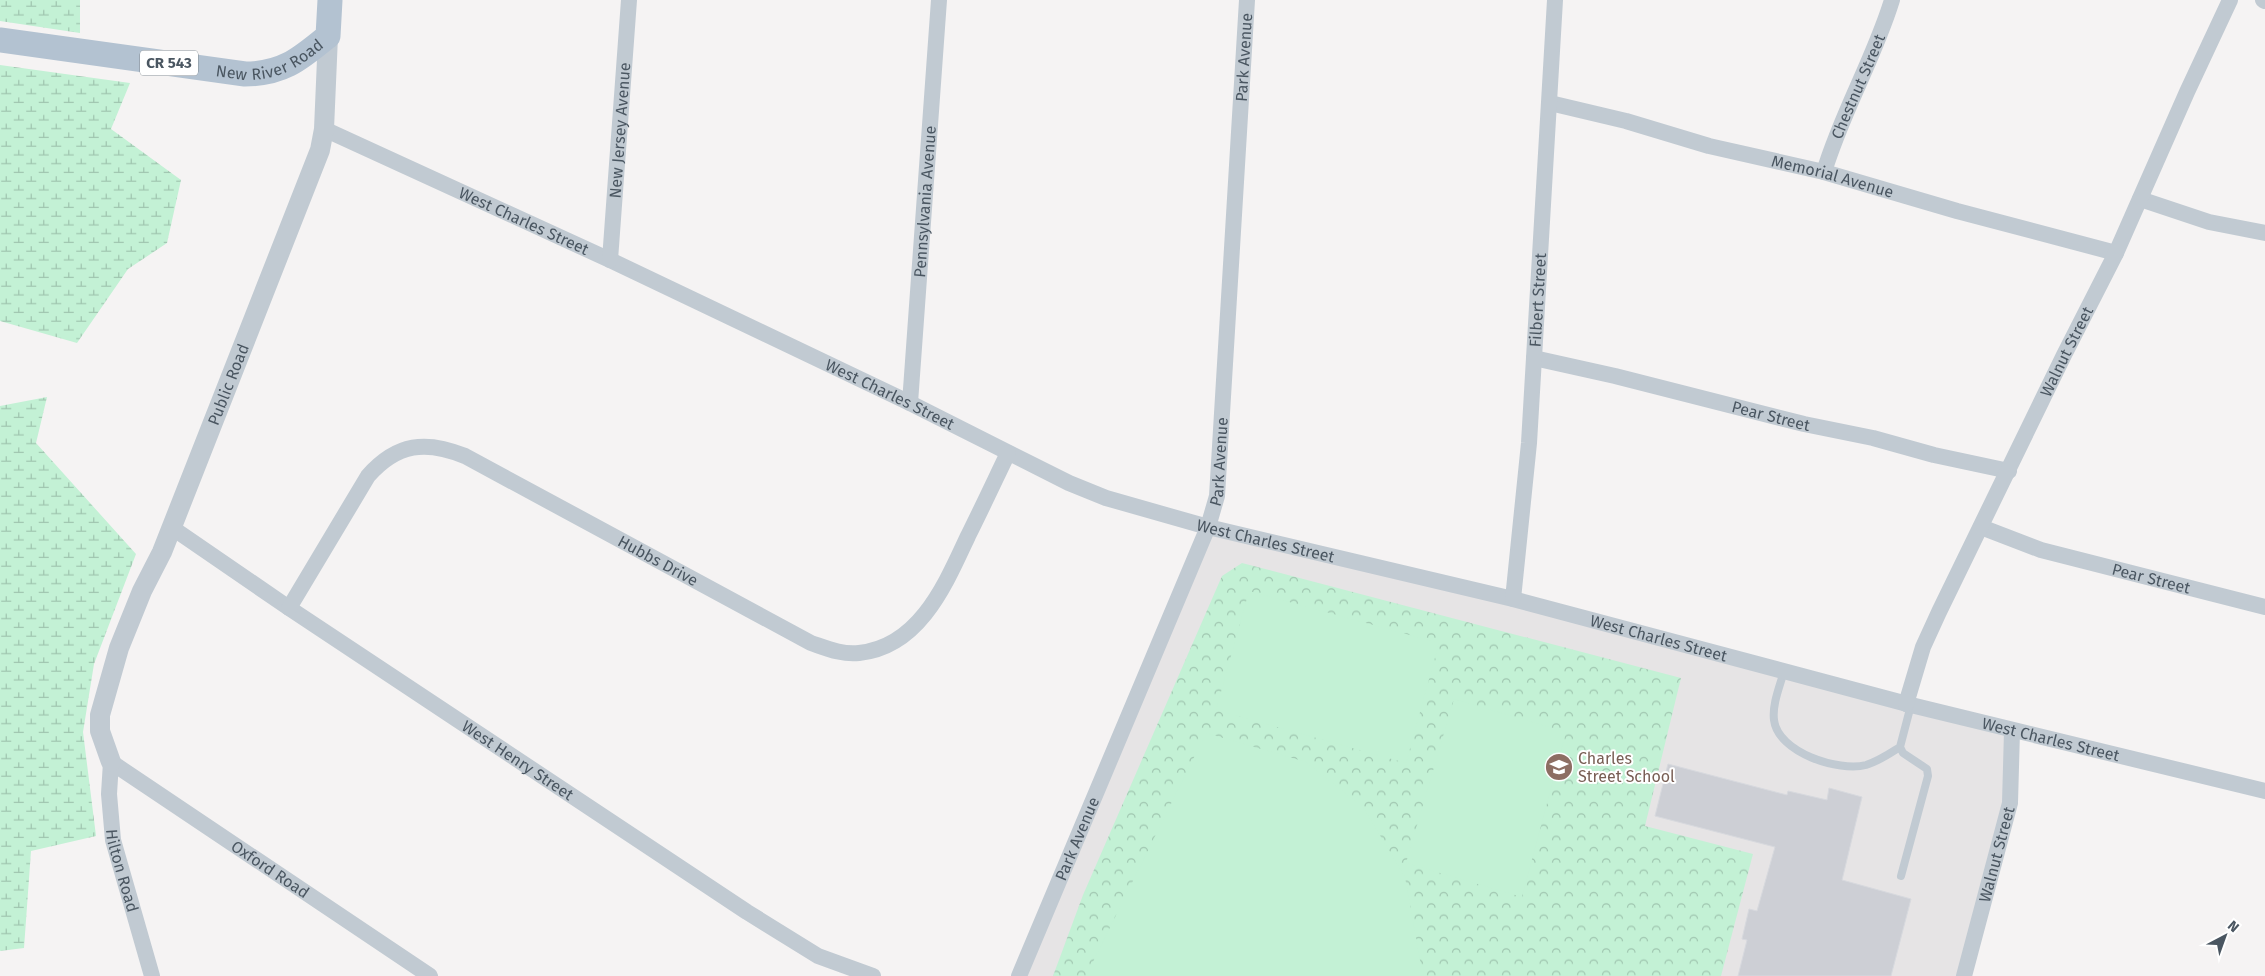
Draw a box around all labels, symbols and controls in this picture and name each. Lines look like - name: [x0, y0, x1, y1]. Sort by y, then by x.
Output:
- street label: Park Avenue: [1231, 12, 1256, 102]
- street label: Chestnut Street: [1827, 31, 1889, 142]
- street label: New River Road: [215, 35, 327, 84]
- road number: CR 543: [140, 50, 198, 76]
- street label: New Jersey Avenue: [605, 62, 634, 199]
- street label: Pennsylvania Avenue: [910, 125, 939, 278]
- street label: Memorial Avenue: [1770, 151, 1896, 201]
- street label: West Charles Street: [456, 183, 592, 259]
- street label: Filbert Street: [1525, 252, 1550, 348]
- street label: Walnut Street: [2036, 303, 2097, 399]
- street label: Public Road: [203, 341, 252, 428]
- street label: West Charles Street: [823, 355, 958, 433]
- street label: Pear Street: [1730, 397, 1812, 435]
- street label: Park Avenue: [1205, 417, 1231, 508]
- street label: West Charles Street: [1194, 515, 1337, 566]
- street label: Hubbs Drive: [615, 531, 702, 590]
- street label: Pear Street: [2110, 559, 2193, 597]
- street label: West Charles Street: [1588, 610, 1729, 665]
- street label: West Charles Street: [1980, 713, 2122, 765]
- street label: West Henry Street: [459, 716, 578, 804]
- place label: Charles Street School: [1578, 749, 1675, 786]
- school or university icon: Charles Street School: [1544, 752, 1574, 782]
- street label: Park Avenue: [1051, 794, 1103, 883]
- street label: Walnut Street: [1975, 804, 2018, 904]
- street label: Hilton Road: [103, 828, 143, 914]
- street label: Oxford Road: [228, 836, 313, 902]
- north arrow: [2200, 911, 2250, 961]
- text: N: [2224, 917, 2242, 936]

